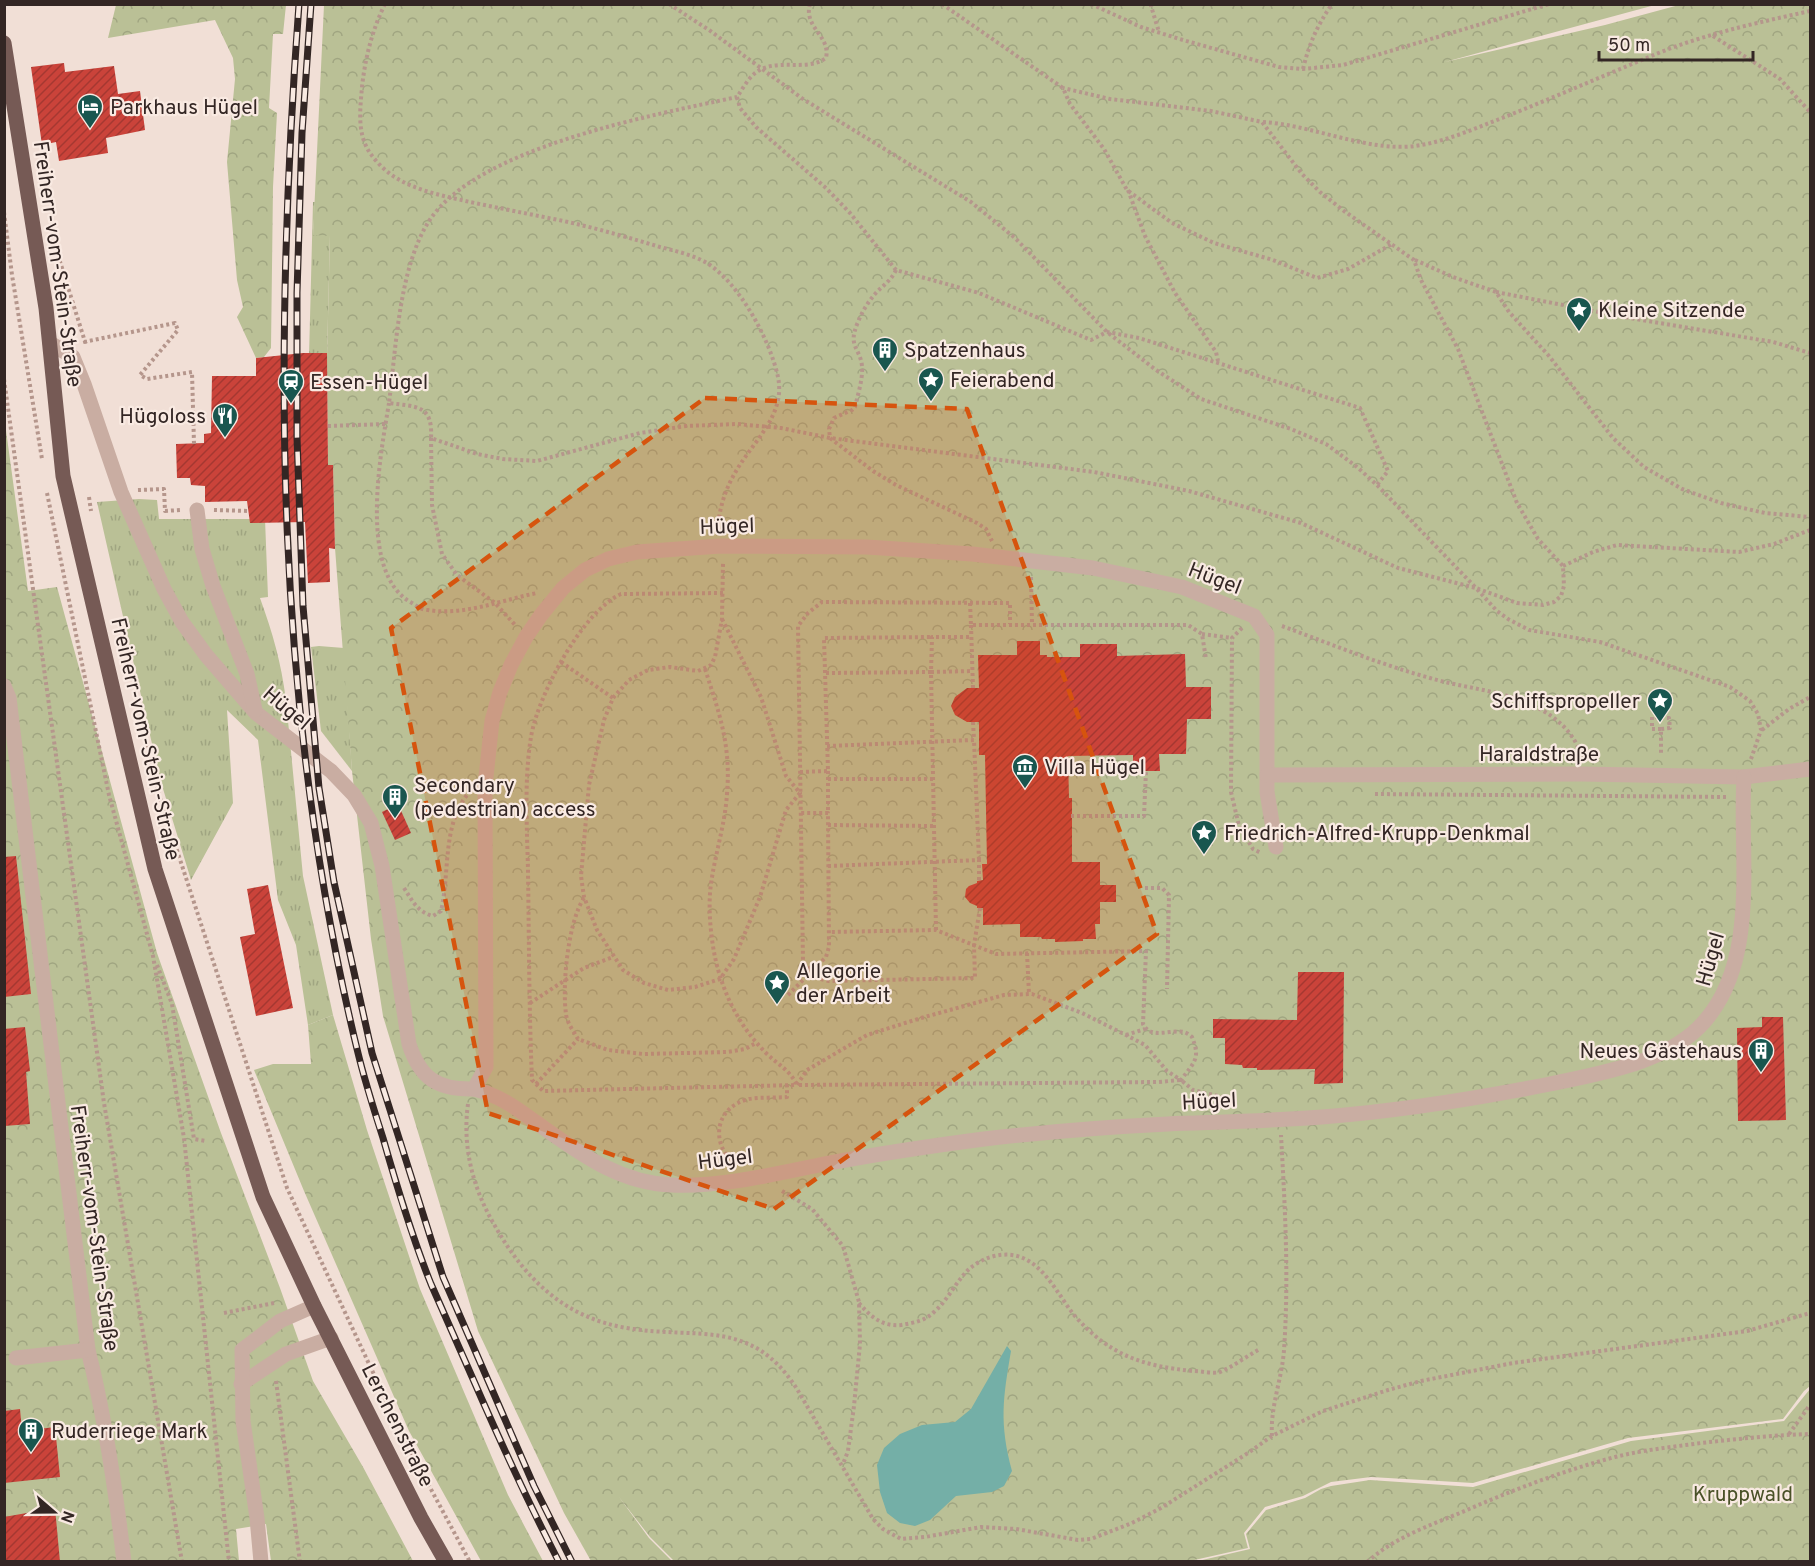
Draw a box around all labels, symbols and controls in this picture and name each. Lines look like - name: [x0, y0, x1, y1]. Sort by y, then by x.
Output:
- scale bar: [1599, 24, 1754, 62]
- text: 50 m: [1608, 35, 1650, 58]
- hotel icon: Parkhaus Hügel: [75, 92, 105, 130]
- place label: Parkhaus Hügel: [110, 95, 258, 122]
- street label: Freiherr-vom-Stein-Straße: [26, 139, 87, 389]
- place icon: Kleine Sitzende: [1564, 295, 1594, 333]
- place label: Kleine Sitzende: [1598, 298, 1745, 325]
- building icon: Spatzenhaus: [870, 335, 900, 373]
- place label: Spatzenhaus: [904, 338, 1026, 365]
- place icon: Feierabend: [916, 365, 946, 403]
- station icon: Essen-Hügel: [276, 367, 306, 405]
- place label: Feierabend: [950, 368, 1055, 395]
- place label: Essen-Hügel: [310, 370, 428, 397]
- restaurant icon: Hügoloss: [210, 401, 240, 439]
- place label: Hügoloss: [119, 404, 206, 431]
- street label: Hügel: [699, 513, 755, 542]
- street label: Hügel: [1184, 557, 1245, 602]
- street label: Freiherr-vom-Stein-Straße: [103, 615, 186, 863]
- street label: Hügel: [256, 681, 316, 737]
- place icon: Schiffspropeller: [1645, 686, 1675, 724]
- place label: Schiffspropeller: [1491, 689, 1640, 716]
- street label: Haraldstraße: [1479, 742, 1599, 769]
- museum icon: Villa Hügel: [1010, 752, 1040, 790]
- place label: Villa Hügel: [1044, 755, 1145, 782]
- place label: Secondary (pedestrian) access: [414, 773, 596, 824]
- building icon: Secondary (pedestrian) access: [380, 782, 410, 820]
- place icon: Friedrich-Alfred-Krupp-Denkmal: [1189, 818, 1219, 856]
- place label: Friedrich-Alfred-Krupp-Denkmal: [1224, 821, 1530, 848]
- street label: Hügel: [1691, 929, 1732, 990]
- place label: Allegorie der Arbeit: [796, 959, 891, 1010]
- place icon: Allegorie der Arbeit: [762, 968, 792, 1006]
- building icon: Neues Gästehaus: [1746, 1036, 1776, 1074]
- place label: Neues Gästehaus: [1579, 1039, 1742, 1066]
- street label: Hügel: [1181, 1088, 1237, 1117]
- street label: Freiherr-vom-Stein-Straße: [63, 1103, 124, 1353]
- street label: Hügel: [696, 1144, 754, 1177]
- street label: Lerchenstraße: [354, 1359, 439, 1492]
- building icon: Ruderriege Mark: [16, 1416, 46, 1454]
- place label: Ruderriege Mark: [51, 1419, 208, 1446]
- north arrow: [24, 1482, 84, 1542]
- park label: Kruppwald: [1693, 1482, 1793, 1509]
- text: N: [55, 1508, 78, 1525]

